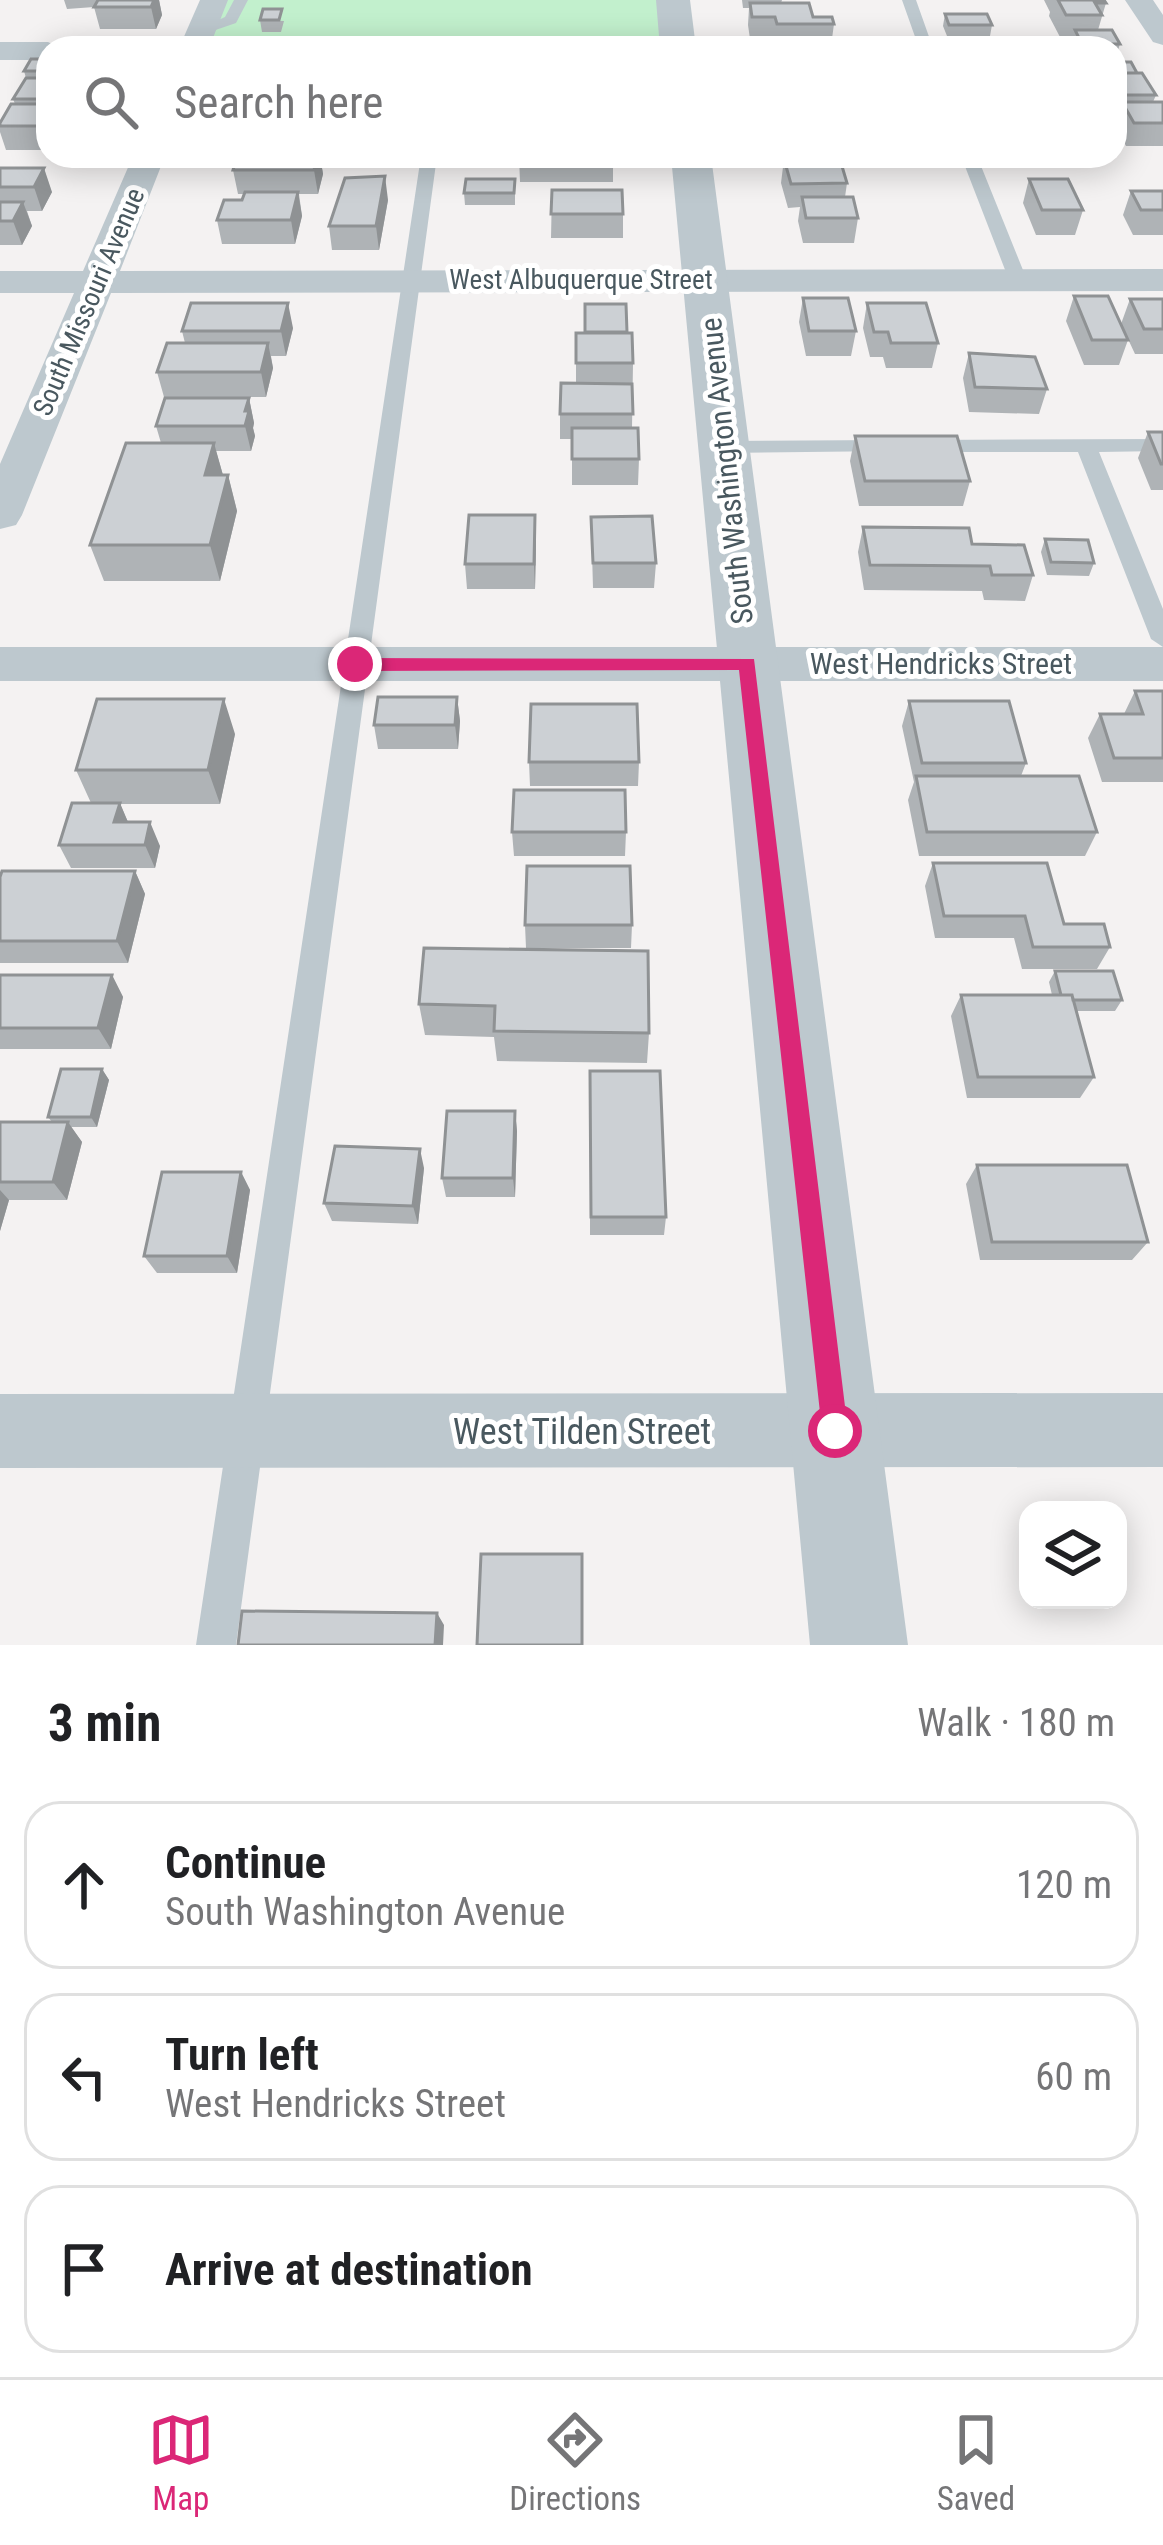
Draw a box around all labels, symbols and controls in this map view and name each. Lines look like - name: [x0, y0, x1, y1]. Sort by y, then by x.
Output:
- search box: [36, 36, 1127, 168]
- icon: search: [78, 69, 144, 135]
- text: Search here: [174, 76, 383, 129]
- street label: South Missouri Avenue: [27, 183, 151, 421]
- street label: West Albuquerque Street: [449, 264, 713, 296]
- street label: South Washington Avenue: [693, 316, 760, 626]
- route end: [328, 637, 382, 691]
- street label: West Hendricks Street: [810, 646, 1072, 681]
- route start: [808, 1404, 862, 1458]
- street label: West Tilden Street: [453, 1411, 711, 1453]
- map controls: [1019, 1501, 1127, 1609]
- button: layers: [1019, 1501, 1127, 1609]
- text: 3 min: [48, 1694, 161, 1753]
- text: Walk · 180 m: [917, 1700, 1115, 1746]
- text: Continue: [165, 1836, 326, 1889]
- icon: ahead: [51, 1852, 117, 1918]
- text: 120 m: [1016, 1862, 1112, 1908]
- text: South Washington Avenue: [165, 1889, 565, 1935]
- text: Turn left: [165, 2028, 319, 2081]
- icon: left: [51, 2044, 117, 2110]
- text: 60 m: [1035, 2054, 1112, 2100]
- text: West Hendricks Street: [165, 2081, 506, 2127]
- icon: arrive: [51, 2236, 117, 2302]
- text: Arrive at destination: [165, 2243, 533, 2296]
- tab: Map: [148, 2407, 214, 2518]
- tab: Directions: [509, 2407, 641, 2518]
- tab: Saved: [937, 2407, 1015, 2518]

